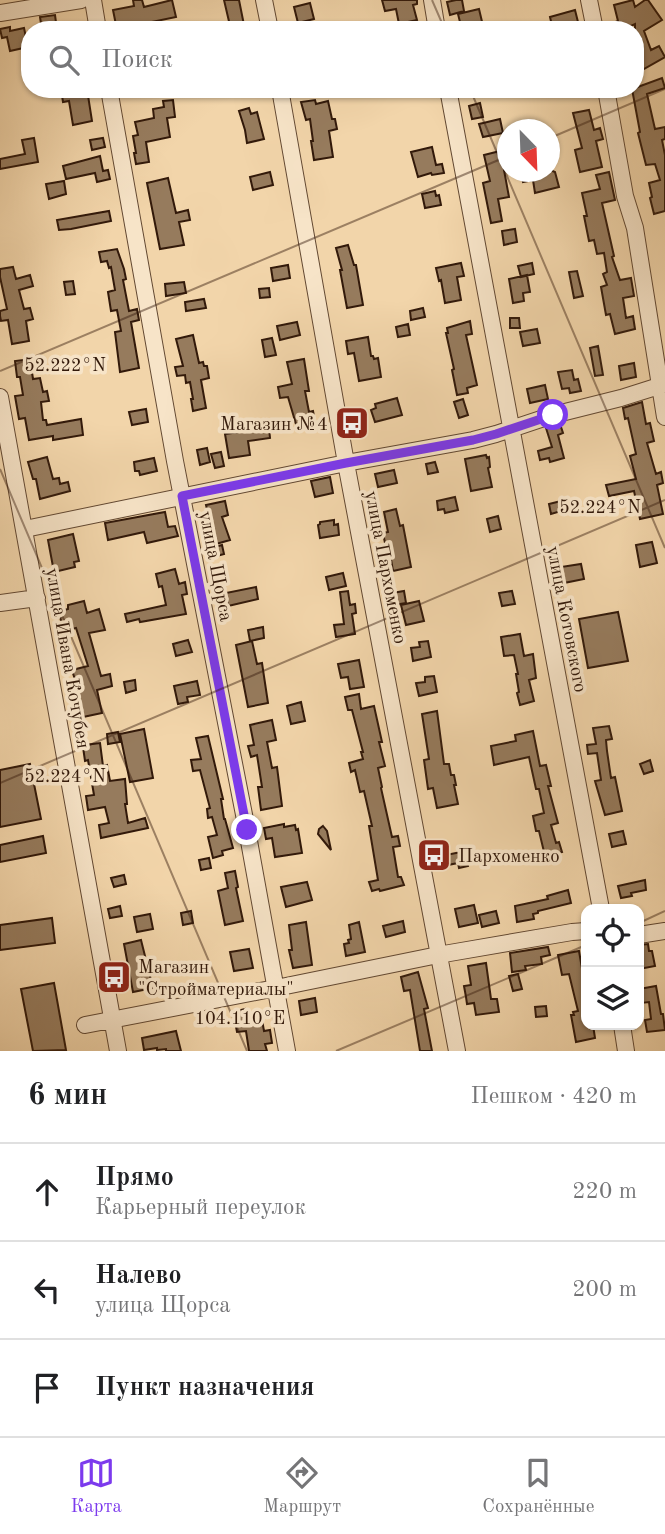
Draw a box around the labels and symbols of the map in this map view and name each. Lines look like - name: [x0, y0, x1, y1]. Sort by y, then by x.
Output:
- north arrow: [497, 119, 560, 182]
- text: 52.222°N: [24, 357, 106, 375]
- route start: [537, 399, 568, 430]
- bus stop icon: Магазин №4: [333, 404, 371, 442]
- place label: Магазин №4: [220, 416, 328, 435]
- street label: улица Пархоменко: [360, 489, 409, 646]
- text: 52.224°N: [559, 499, 641, 517]
- street label: улица Щорса: [195, 510, 235, 624]
- street label: улица Котовского: [542, 545, 589, 694]
- street label: улица Ивана Кочубея: [41, 567, 92, 750]
- text: 52.224°N: [24, 768, 106, 786]
- route end: [231, 814, 262, 845]
- bus stop icon: Пархоменко: [415, 836, 453, 874]
- place label: Пархоменко: [458, 848, 560, 867]
- bus stop icon: Магазин "Стройматериалы": [95, 958, 133, 996]
- place label: Магазин "Стройматериалы": [138, 959, 294, 1000]
- text: 104.110°E: [195, 1010, 285, 1028]

